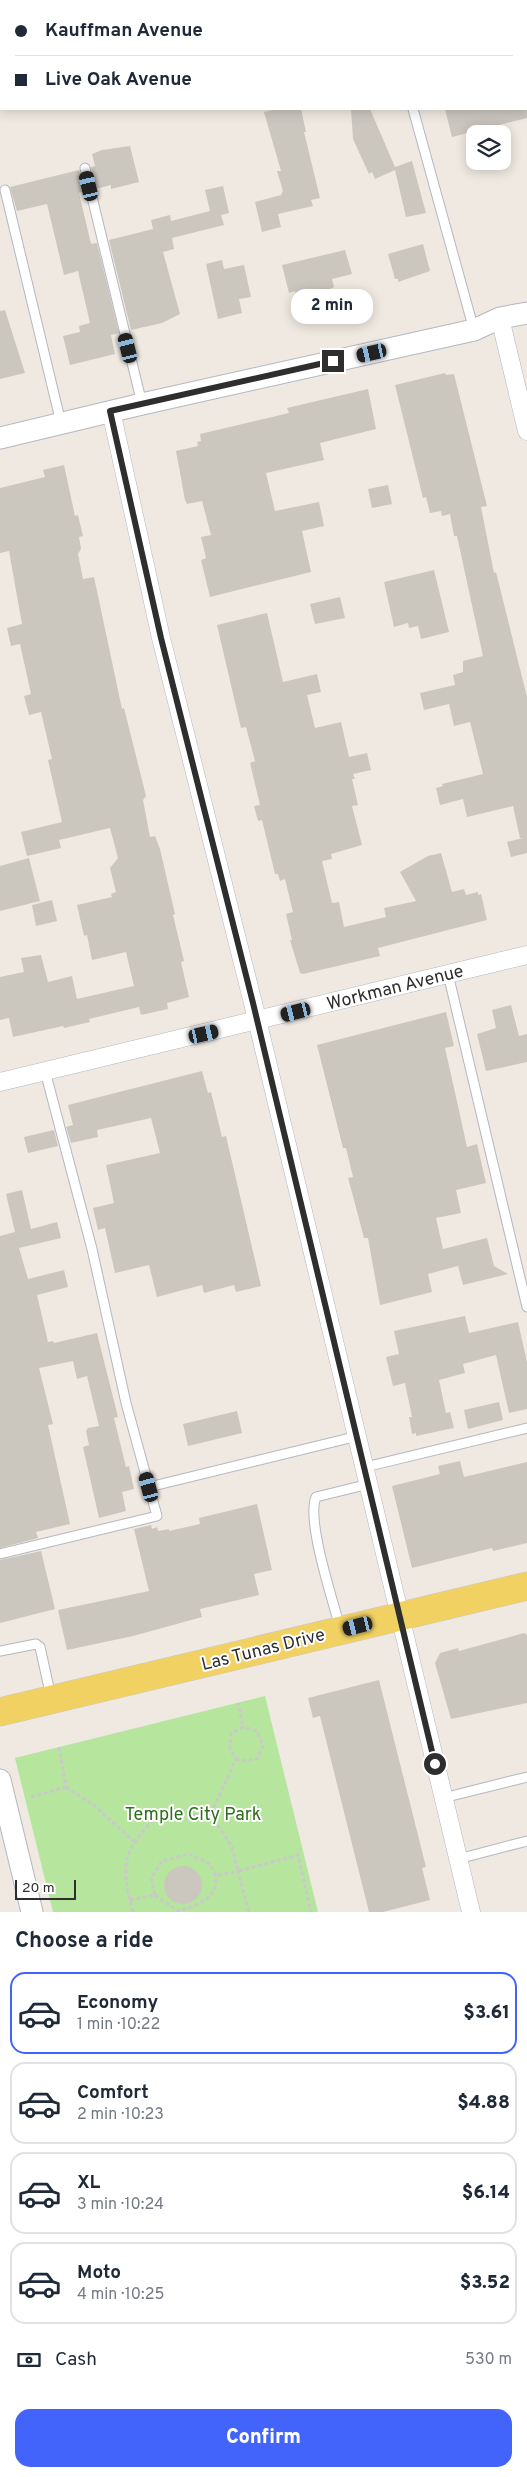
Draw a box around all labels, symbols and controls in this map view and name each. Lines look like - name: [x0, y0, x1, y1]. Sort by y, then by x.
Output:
- text: Kauffman Avenue: [45, 19, 203, 43]
- text: Live Oak Avenue: [45, 68, 192, 92]
- map controls: [466, 125, 511, 170]
- button: layers: [466, 125, 511, 170]
- car: [78, 170, 99, 202]
- callout: 2 min: [292, 288, 374, 324]
- text: 2 min: [311, 296, 353, 316]
- car: [117, 332, 138, 364]
- car: [355, 342, 388, 364]
- route end: [322, 350, 344, 372]
- street label: Workman Avenue: [325, 960, 466, 1017]
- car: [279, 1001, 312, 1023]
- car: [187, 1023, 220, 1045]
- car: [137, 1471, 160, 1503]
- car: [341, 1615, 374, 1637]
- street label: Las Tunas Drive: [199, 1624, 328, 1677]
- route start: [424, 1753, 446, 1775]
- park label: Temple City Park: [125, 1804, 261, 1827]
- scale bar: [15, 1877, 76, 1900]
- text: 20 m: [22, 1880, 55, 1897]
- text: Choose a ride: [15, 1928, 153, 1955]
- icon: car: [17, 1991, 62, 2036]
- text: Economy: [77, 1991, 158, 2015]
- text: $3.61: [463, 2001, 510, 2025]
- text: 1 min · 10:22: [77, 2015, 160, 2035]
- icon: car: [17, 2081, 62, 2126]
- text: Comfort: [77, 2081, 149, 2105]
- text: $4.88: [457, 2091, 510, 2115]
- text: 2 min · 10:23: [77, 2105, 164, 2125]
- icon: car: [17, 2171, 62, 2216]
- text: XL: [77, 2171, 100, 2195]
- text: $6.14: [462, 2181, 510, 2205]
- text: 3 min · 10:24: [77, 2195, 164, 2215]
- icon: car: [17, 2261, 62, 2306]
- text: Moto: [77, 2261, 121, 2285]
- text: $3.52: [460, 2271, 510, 2295]
- text: 4 min · 10:25: [77, 2285, 164, 2305]
- icon: cash: [15, 2346, 43, 2374]
- text: Cash: [55, 2348, 97, 2372]
- text: 530 m: [465, 2350, 512, 2370]
- button: Confirm: [15, 2409, 512, 2467]

